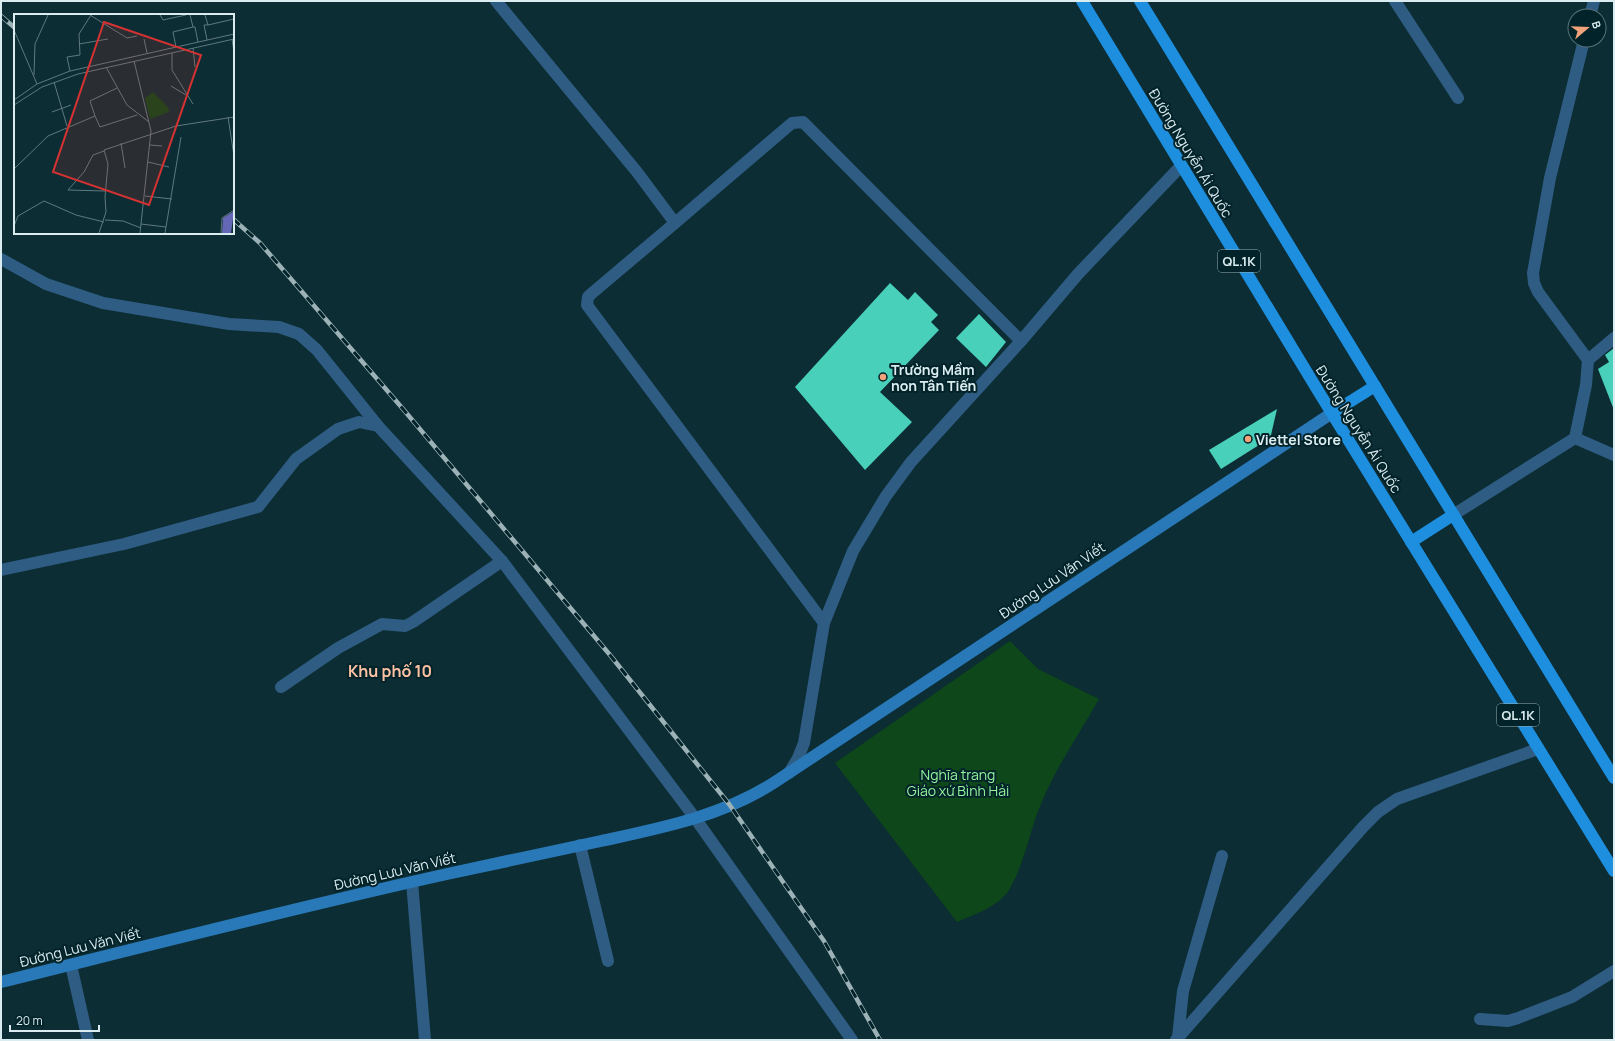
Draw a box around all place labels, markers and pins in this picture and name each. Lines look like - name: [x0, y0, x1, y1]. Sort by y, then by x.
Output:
- place label: Trường Mầm non Tân Tiến: [891, 360, 976, 395]
- marker: Trường Mầm non Tân Tiến: [878, 372, 888, 382]
- place label: Viettel Store: [1256, 430, 1341, 449]
- marker: Viettel Store: [1243, 434, 1253, 444]

